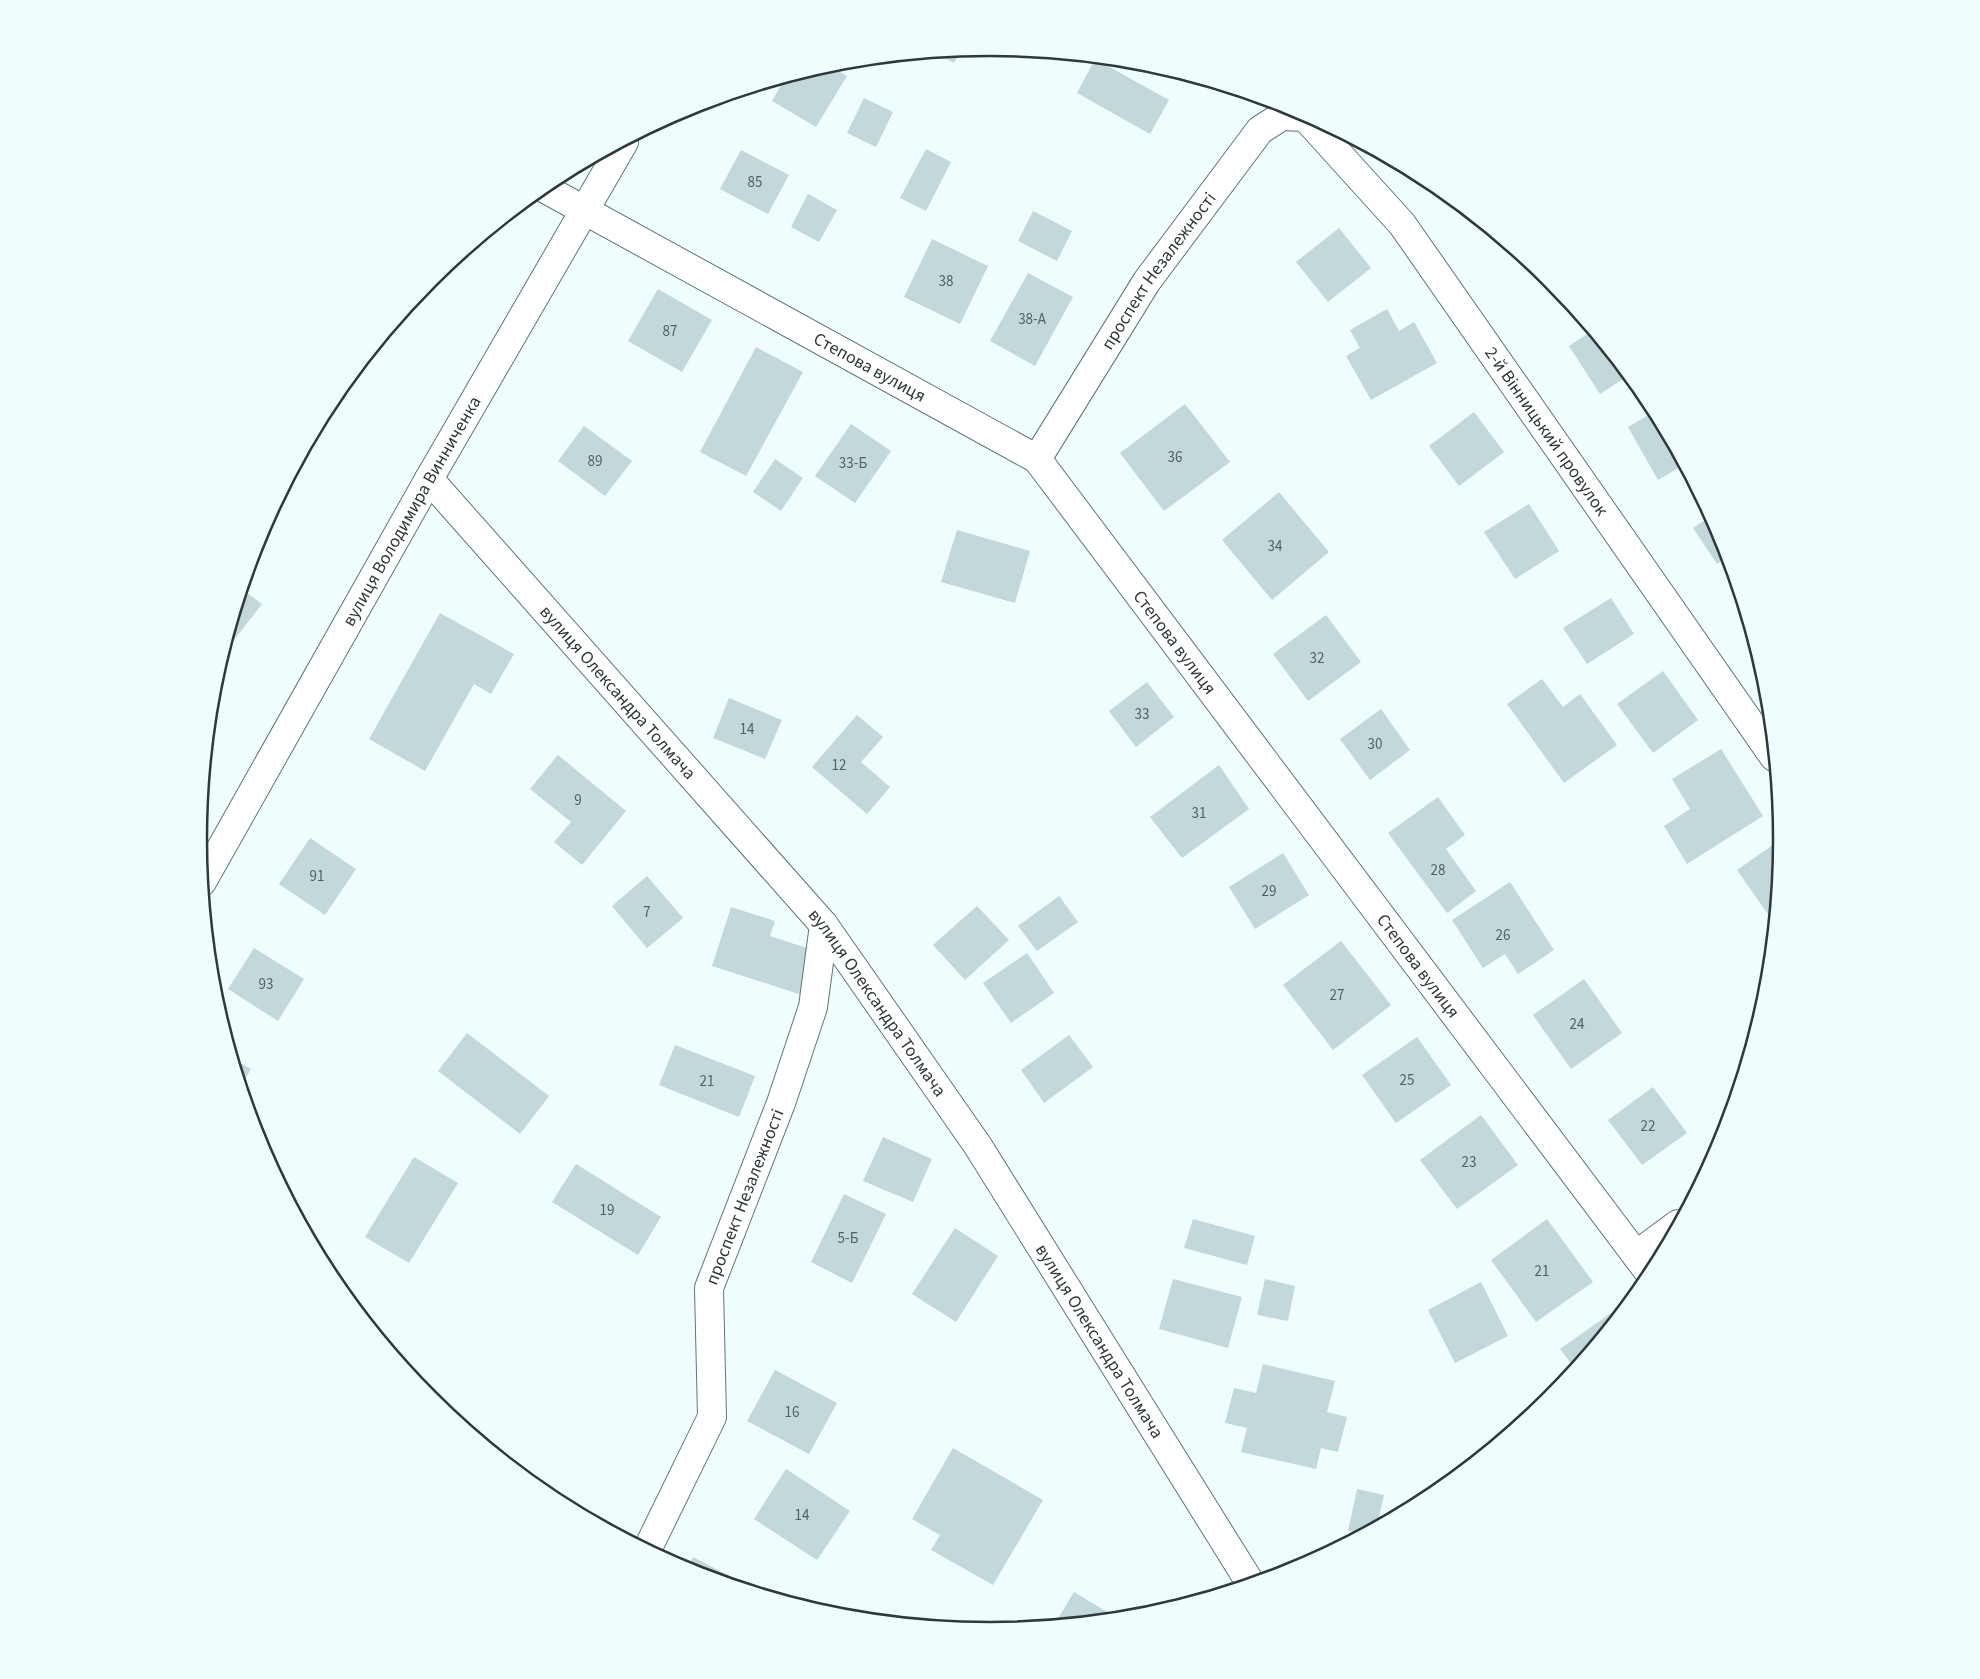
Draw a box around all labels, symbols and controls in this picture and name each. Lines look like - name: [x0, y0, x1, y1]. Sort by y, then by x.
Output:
- house number: 85: [748, 172, 762, 193]
- street label: проспект Незалежності: [1095, 187, 1222, 354]
- house number: 38: [939, 271, 953, 292]
- house number: 38-А: [1018, 309, 1047, 330]
- house number: 87: [663, 321, 677, 342]
- street label: Степова вулиця: [809, 326, 930, 408]
- street label: 2-й Вінницький провулок: [1479, 342, 1614, 521]
- street label: вулиця Володимира Винниченка: [336, 391, 487, 631]
- house number: 36: [1168, 447, 1182, 468]
- house number: 89: [588, 451, 602, 472]
- house number: 33-Б: [839, 453, 867, 474]
- house number: 34: [1268, 536, 1283, 557]
- street label: Степова вулиця: [1127, 585, 1222, 700]
- street label: вулиця Олександра Толмача: [534, 600, 702, 785]
- house number: 32: [1310, 648, 1324, 669]
- house number: 33: [1135, 704, 1149, 725]
- house number: 14: [740, 719, 755, 740]
- house number: 30: [1368, 734, 1382, 755]
- house number: 12: [832, 755, 846, 776]
- house number: 9: [574, 790, 582, 811]
- house number: 31: [1192, 803, 1206, 824]
- house number: 28: [1431, 860, 1445, 881]
- house number: 91: [310, 866, 324, 887]
- house number: 29: [1262, 881, 1276, 902]
- house number: 7: [643, 902, 651, 923]
- street label: вулиця Олександра Толмача: [803, 903, 952, 1102]
- street label: Степова вулиця: [1371, 908, 1466, 1023]
- house number: 26: [1496, 925, 1510, 946]
- house number: 93: [259, 974, 273, 995]
- house number: 27: [1330, 985, 1344, 1006]
- house number: 24: [1570, 1014, 1585, 1035]
- house number: 25: [1400, 1070, 1414, 1091]
- house number: 21: [700, 1071, 714, 1092]
- street label: проспект Незалежності: [699, 1105, 790, 1288]
- house number: 22: [1641, 1116, 1655, 1137]
- house number: 23: [1462, 1152, 1476, 1173]
- house number: 19: [600, 1200, 614, 1221]
- house number: 5-Б: [838, 1228, 859, 1249]
- street label: вулиця Олександра Толмача: [1029, 1239, 1170, 1443]
- house number: 21: [1535, 1261, 1549, 1282]
- house number: 16: [785, 1402, 799, 1423]
- house number: 14: [795, 1505, 810, 1526]

